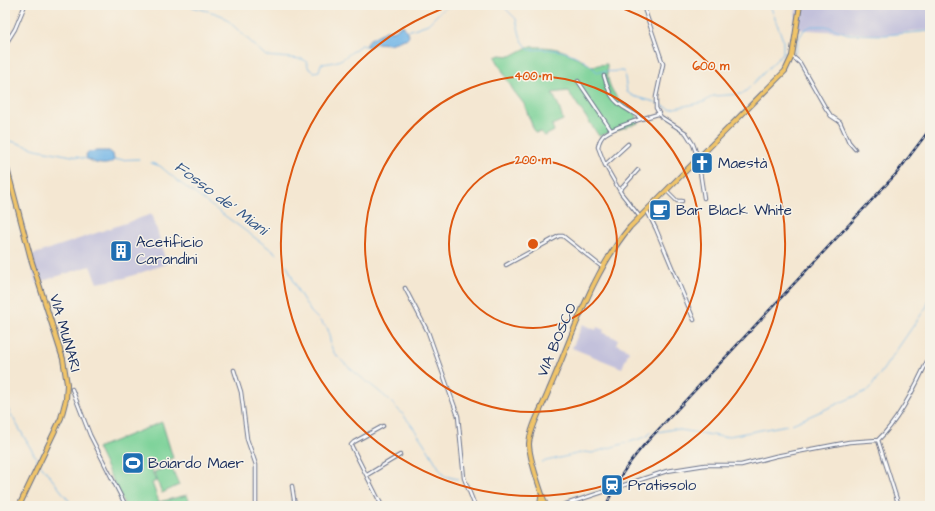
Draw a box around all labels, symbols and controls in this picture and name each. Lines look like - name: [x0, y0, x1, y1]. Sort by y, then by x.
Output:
- text: 600 m: [693, 58, 730, 75]
- text: 400 m: [514, 68, 552, 85]
- church icon: Maestà: [689, 150, 715, 176]
- text: 200 m: [514, 152, 552, 169]
- place label: Maestà: [718, 153, 768, 174]
- water label: Fosso de' Miani: [170, 156, 274, 242]
- cafe icon: Bar Black White: [647, 197, 673, 223]
- place label: Bar Black White: [676, 200, 792, 221]
- place label: Acetificio Carandini: [136, 232, 203, 270]
- centre of rings: [526, 237, 540, 251]
- building icon: Acetificio Carandini: [108, 238, 134, 264]
- street label: VIA MUNARI: [44, 292, 86, 374]
- street label: VIA BOSCO: [532, 300, 582, 380]
- sports icon: Boiardo Maer: [120, 450, 146, 476]
- place label: Boiardo Maer: [148, 453, 244, 474]
- station icon: Pratissolo: [599, 472, 625, 498]
- place label: Pratissolo: [628, 475, 697, 496]

